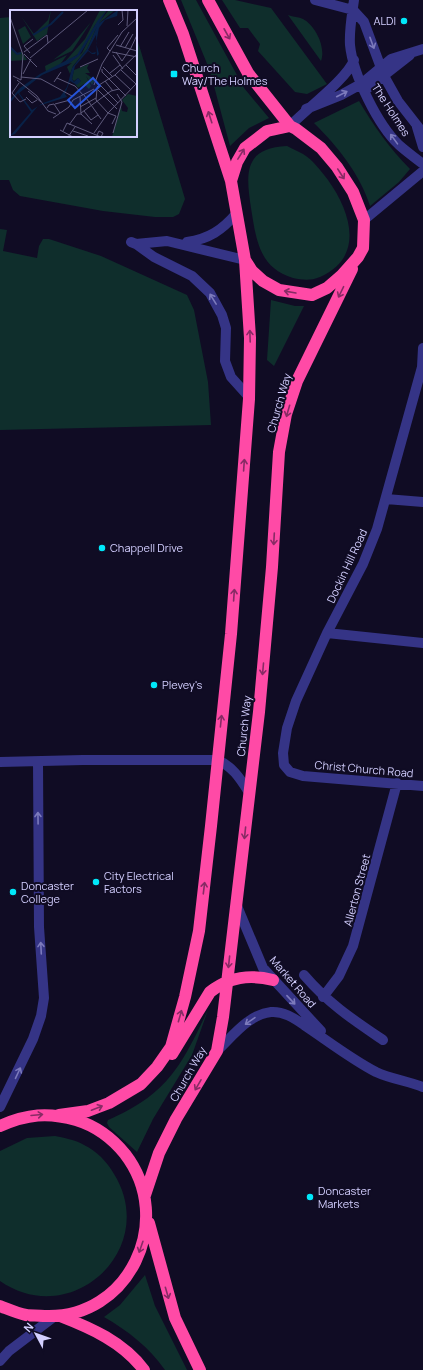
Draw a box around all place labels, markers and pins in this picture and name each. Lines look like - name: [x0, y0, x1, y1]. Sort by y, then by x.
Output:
- place label: ALDI: [373, 13, 396, 28]
- marker: ALDI: [399, 16, 409, 26]
- place label: Church Way/The Holmes: [182, 60, 268, 88]
- marker: Church Way/The Holmes: [169, 69, 179, 79]
- place label: Chappell Drive: [110, 540, 184, 555]
- marker: Chappell Drive: [97, 543, 107, 553]
- place label: Plevey's: [162, 677, 202, 692]
- marker: Plevey's: [149, 680, 159, 690]
- place label: City Electrical Factors: [104, 868, 174, 896]
- marker: City Electrical Factors: [91, 877, 101, 887]
- place label: Doncaster College: [21, 878, 74, 906]
- marker: Doncaster College: [8, 887, 18, 897]
- place label: Doncaster Markets: [318, 1183, 371, 1211]
- marker: Doncaster Markets: [305, 1192, 315, 1202]

